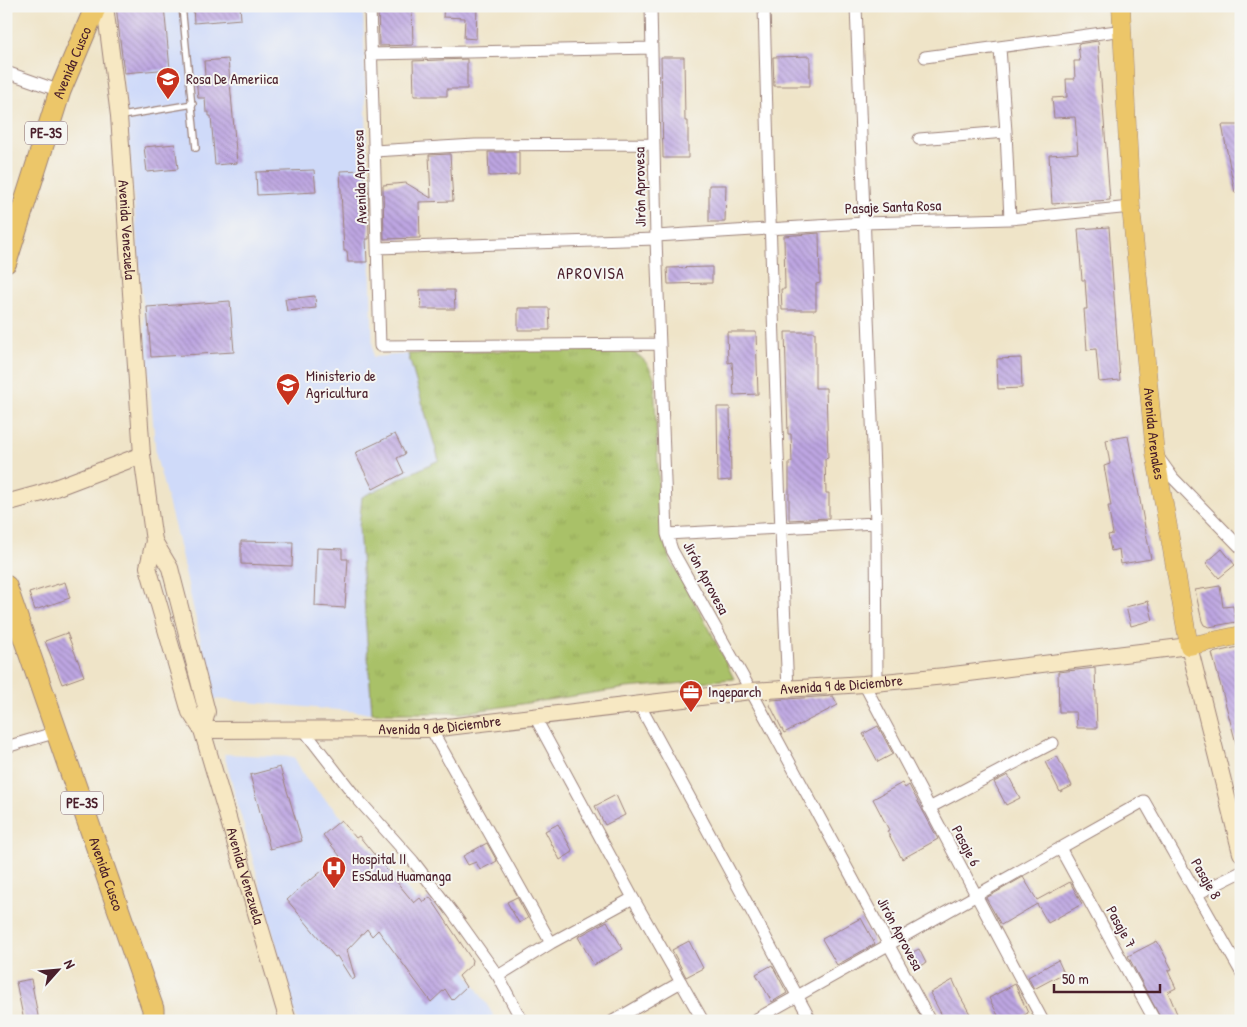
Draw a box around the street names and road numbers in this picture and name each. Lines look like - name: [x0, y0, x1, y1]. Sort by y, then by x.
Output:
- street label: Avenida Cusco: [47, 23, 96, 101]
- road number: PE-3S: [25, 122, 67, 144]
- street label: Avenida Aprovesa: [347, 130, 372, 224]
- street label: Jirón Aprovesa: [628, 147, 651, 227]
- street label: Avenida Venezuela: [113, 179, 141, 281]
- street label: Pasaje Santa Rosa: [845, 194, 942, 219]
- street label: Avenida Arenales: [1139, 387, 1171, 481]
- street label: Jirón Aprovesa: [678, 537, 735, 618]
- street label: Avenida 9 de Diciembre: [780, 669, 904, 699]
- street label: Avenida 9 de Diciembre: [379, 710, 502, 739]
- road number: PE-3S: [61, 791, 103, 814]
- street label: Pasaje 6: [947, 822, 986, 870]
- street label: Avenida Venezuela: [221, 825, 270, 927]
- street label: Avenida Cusco: [84, 834, 129, 914]
- street label: Pasaje 8: [1186, 854, 1227, 903]
- street label: Jirón Aprovesa: [872, 893, 929, 974]
- street label: Pasaje 7: [1101, 902, 1142, 952]

